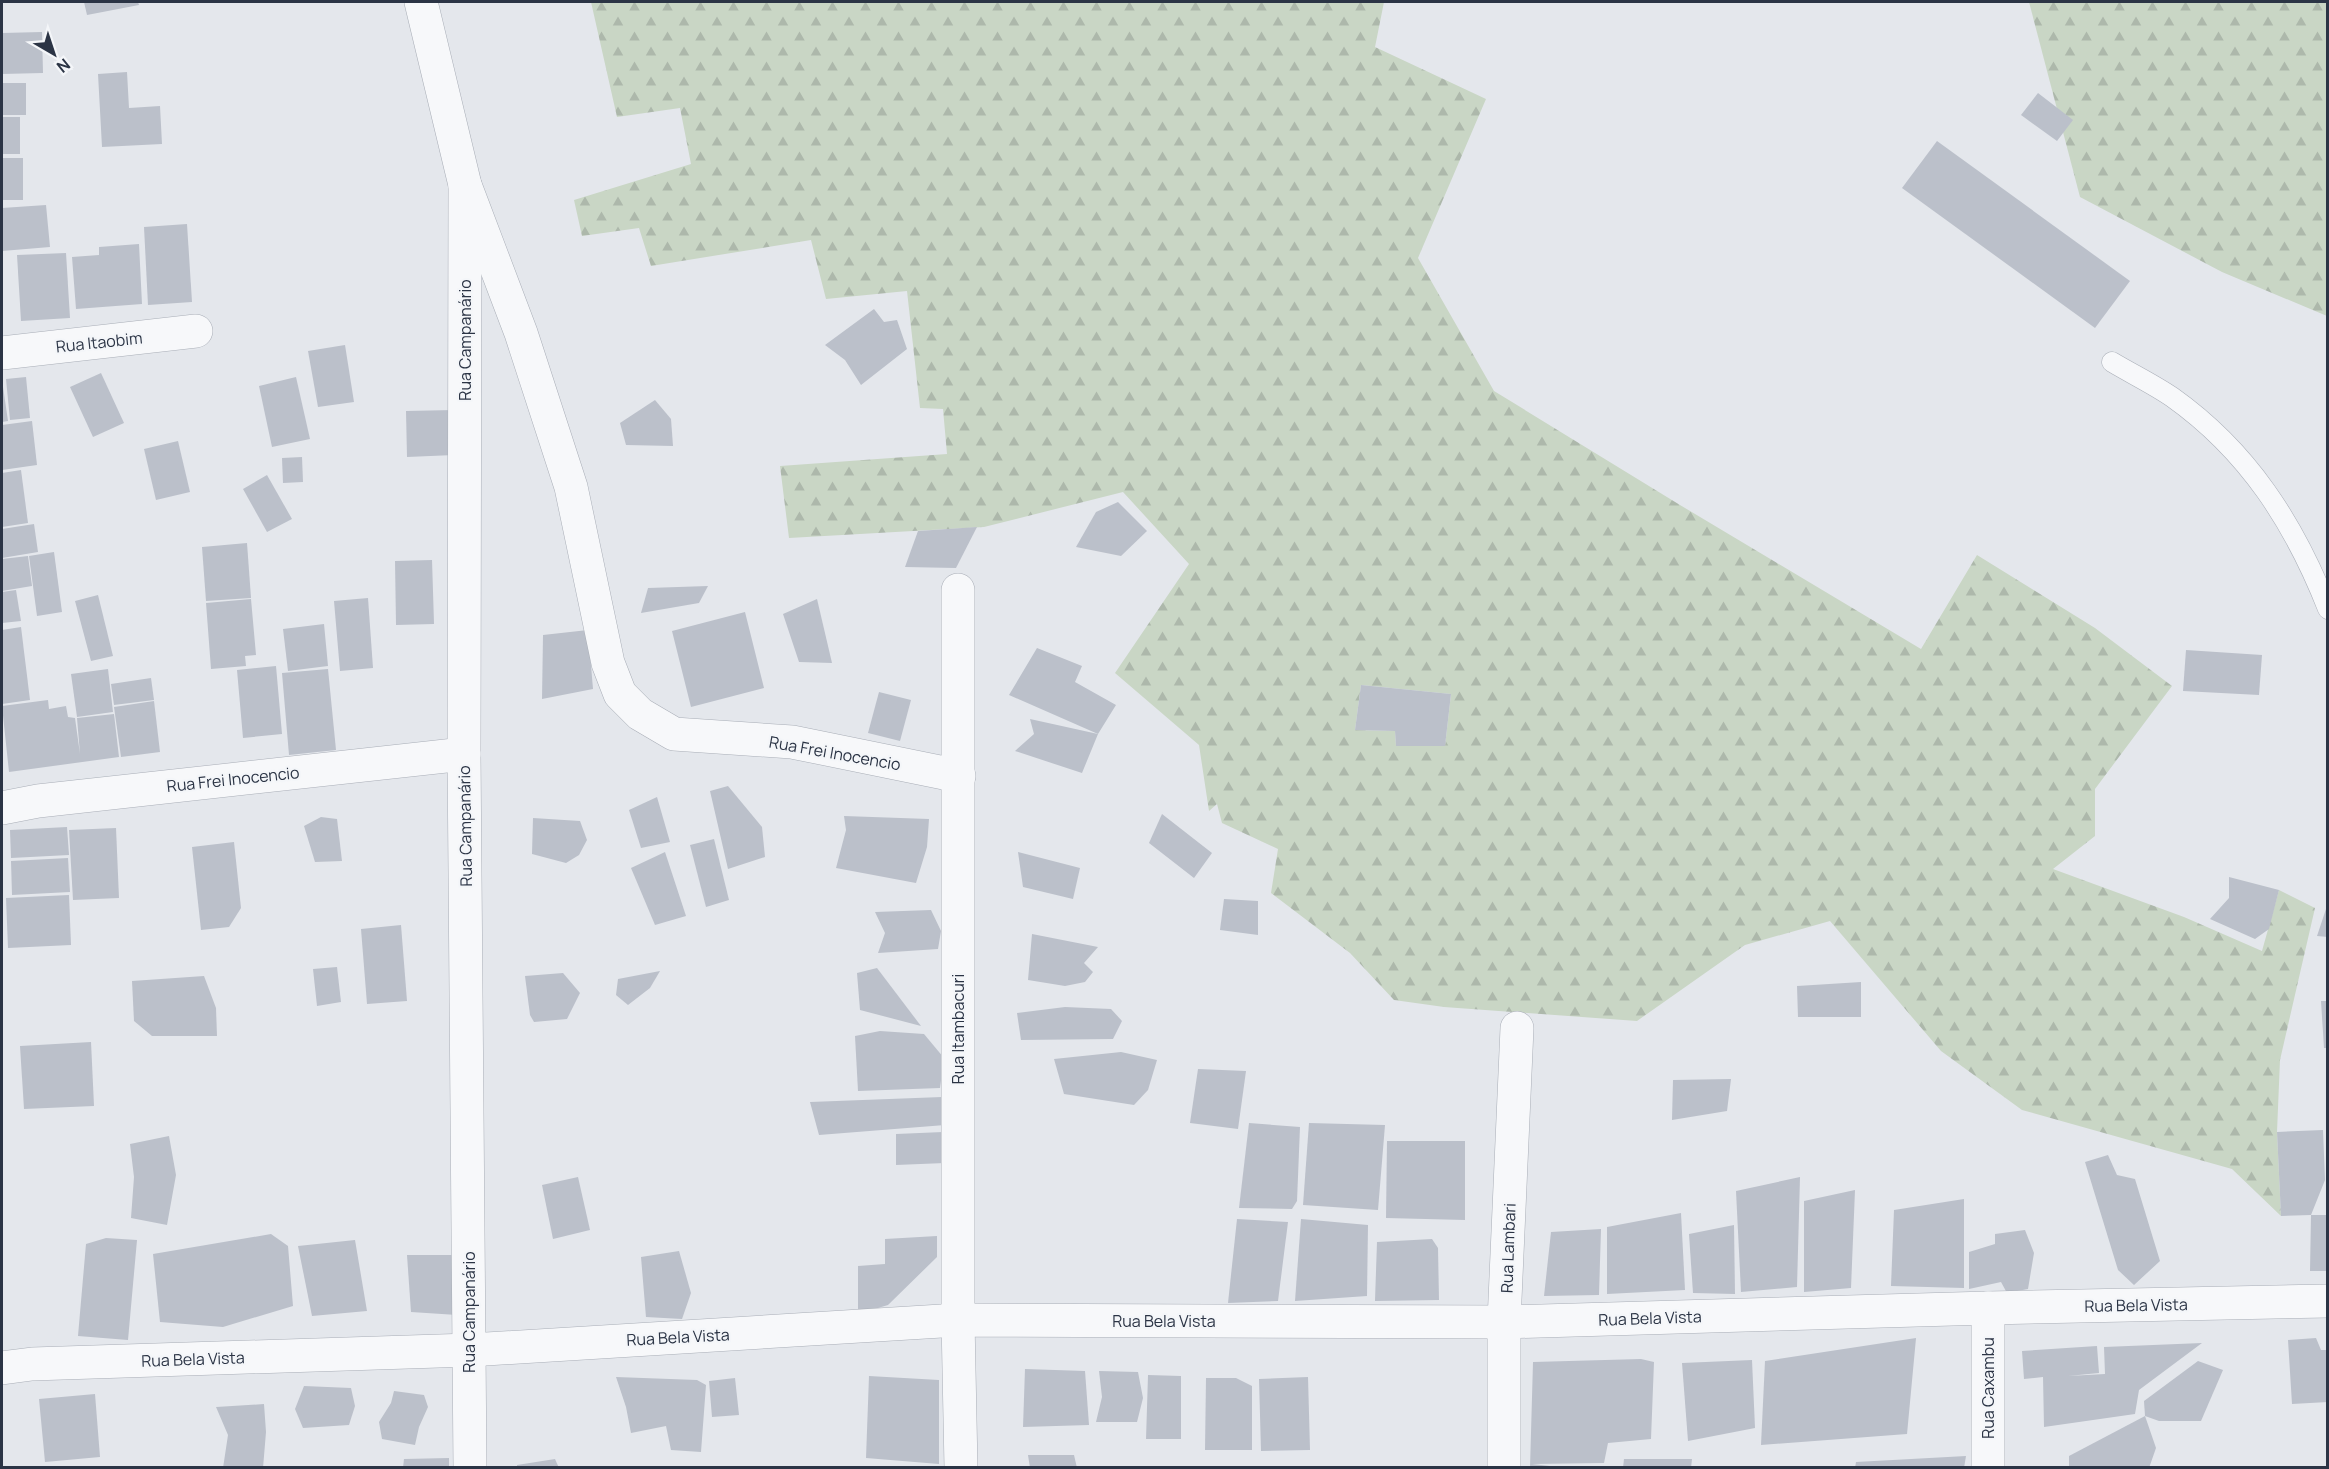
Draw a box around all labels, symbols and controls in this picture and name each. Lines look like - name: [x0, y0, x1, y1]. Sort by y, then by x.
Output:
- north arrow: [24, 24, 84, 84]
- text: N: [52, 53, 75, 78]
- street label: Rua Campanário: [454, 279, 476, 401]
- street label: Rua Itaobim: [55, 327, 143, 357]
- street label: Rua Frei Inocencio: [767, 731, 903, 775]
- street label: Rua Frei Inocencio: [166, 761, 300, 797]
- street label: Rua Campanário: [453, 765, 477, 887]
- street label: Rua Itambacuri: [947, 974, 969, 1084]
- street label: Rua Lambari: [1495, 1203, 1521, 1293]
- street label: Rua Campanário: [458, 1251, 480, 1373]
- street label: Rua Bela Vista: [2084, 1293, 2188, 1317]
- street label: Rua Bela Vista: [1598, 1305, 1702, 1331]
- street label: Rua Bela Vista: [1112, 1310, 1216, 1332]
- street label: Rua Bela Vista: [626, 1323, 730, 1351]
- street label: Rua Caxambu: [1977, 1337, 1999, 1439]
- street label: Rua Bela Vista: [141, 1346, 245, 1372]

